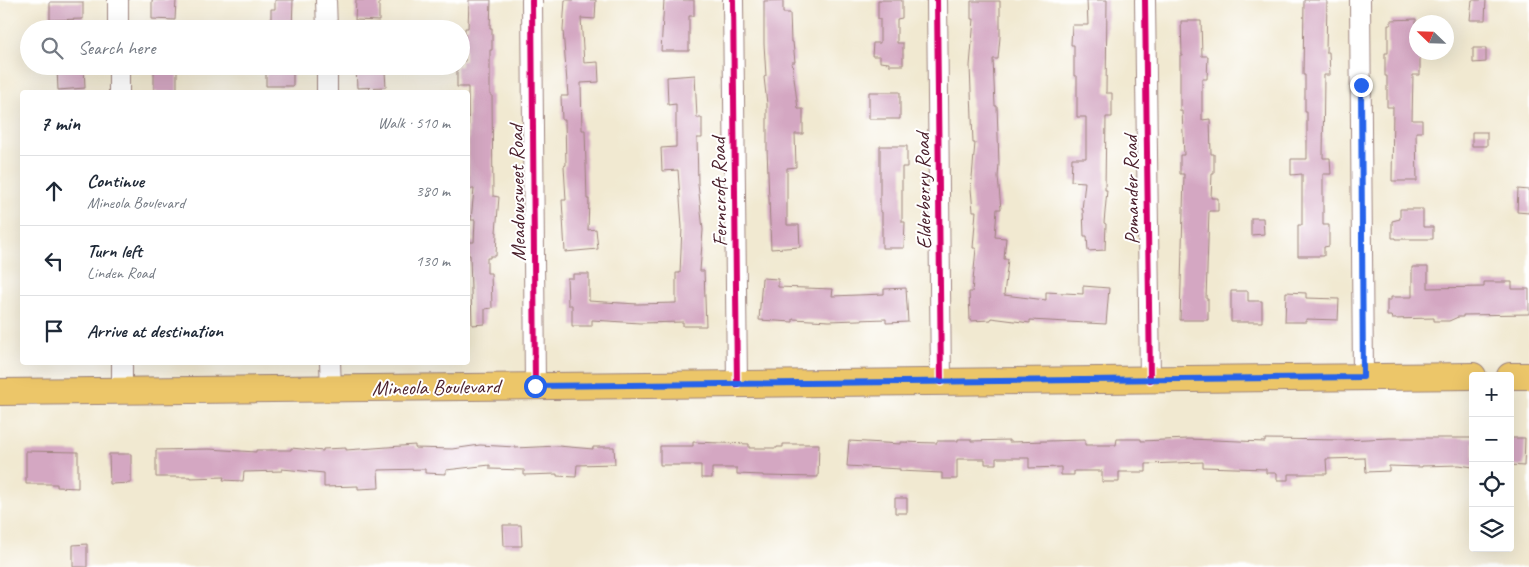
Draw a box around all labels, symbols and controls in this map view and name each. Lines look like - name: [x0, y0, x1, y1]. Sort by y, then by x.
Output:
- north arrow: [1409, 15, 1454, 60]
- search box: [20, 20, 470, 75]
- icon: search: [38, 34, 66, 62]
- text: Search here: [78, 36, 155, 60]
- route end: [1350, 74, 1373, 97]
- text: 7 min: [40, 110, 80, 136]
- text: Walk · 510 m: [378, 113, 450, 133]
- street label: Meadowsweet Road: [503, 122, 531, 261]
- street label: Elderberry Road: [909, 129, 937, 249]
- street label: Pomander Road: [1117, 132, 1145, 245]
- street label: Ferncroft Road: [705, 134, 733, 247]
- text: Continue: [87, 169, 144, 193]
- icon: ahead: [40, 177, 68, 205]
- text: 380 m: [416, 181, 450, 201]
- text: Mineola Boulevard: [87, 193, 185, 213]
- text: Turn left: [87, 239, 142, 263]
- icon: left: [40, 247, 68, 275]
- text: 130 m: [416, 251, 450, 271]
- text: Linden Road: [87, 263, 154, 283]
- icon: arrive: [40, 317, 68, 345]
- text: Arrive at destination: [87, 319, 223, 343]
- map controls: [1469, 372, 1514, 552]
- button: +: [1469, 372, 1514, 417]
- street label: Mineola Boulevard: [372, 373, 503, 401]
- route start: [524, 375, 547, 398]
- button: −: [1469, 417, 1514, 462]
- button: locate: [1469, 462, 1514, 507]
- button: layers: [1469, 507, 1514, 552]

